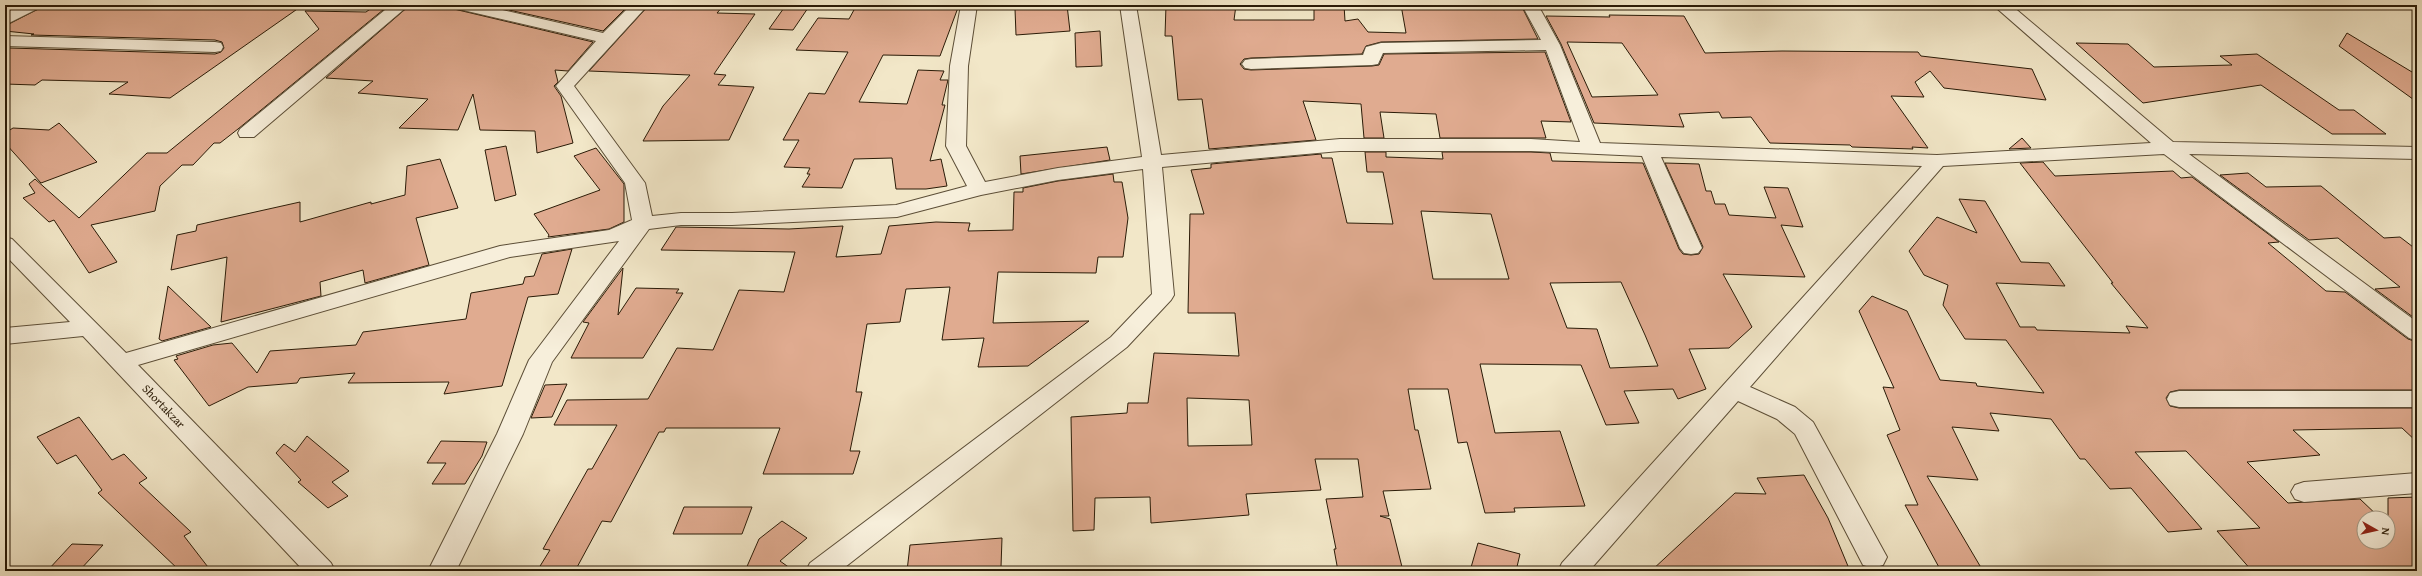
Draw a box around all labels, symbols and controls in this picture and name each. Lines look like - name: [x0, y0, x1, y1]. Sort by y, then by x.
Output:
- street label: Shortakzar: [139, 380, 189, 432]
- north arrow: [2356, 510, 2396, 550]
- text: N: [2377, 527, 2394, 537]

